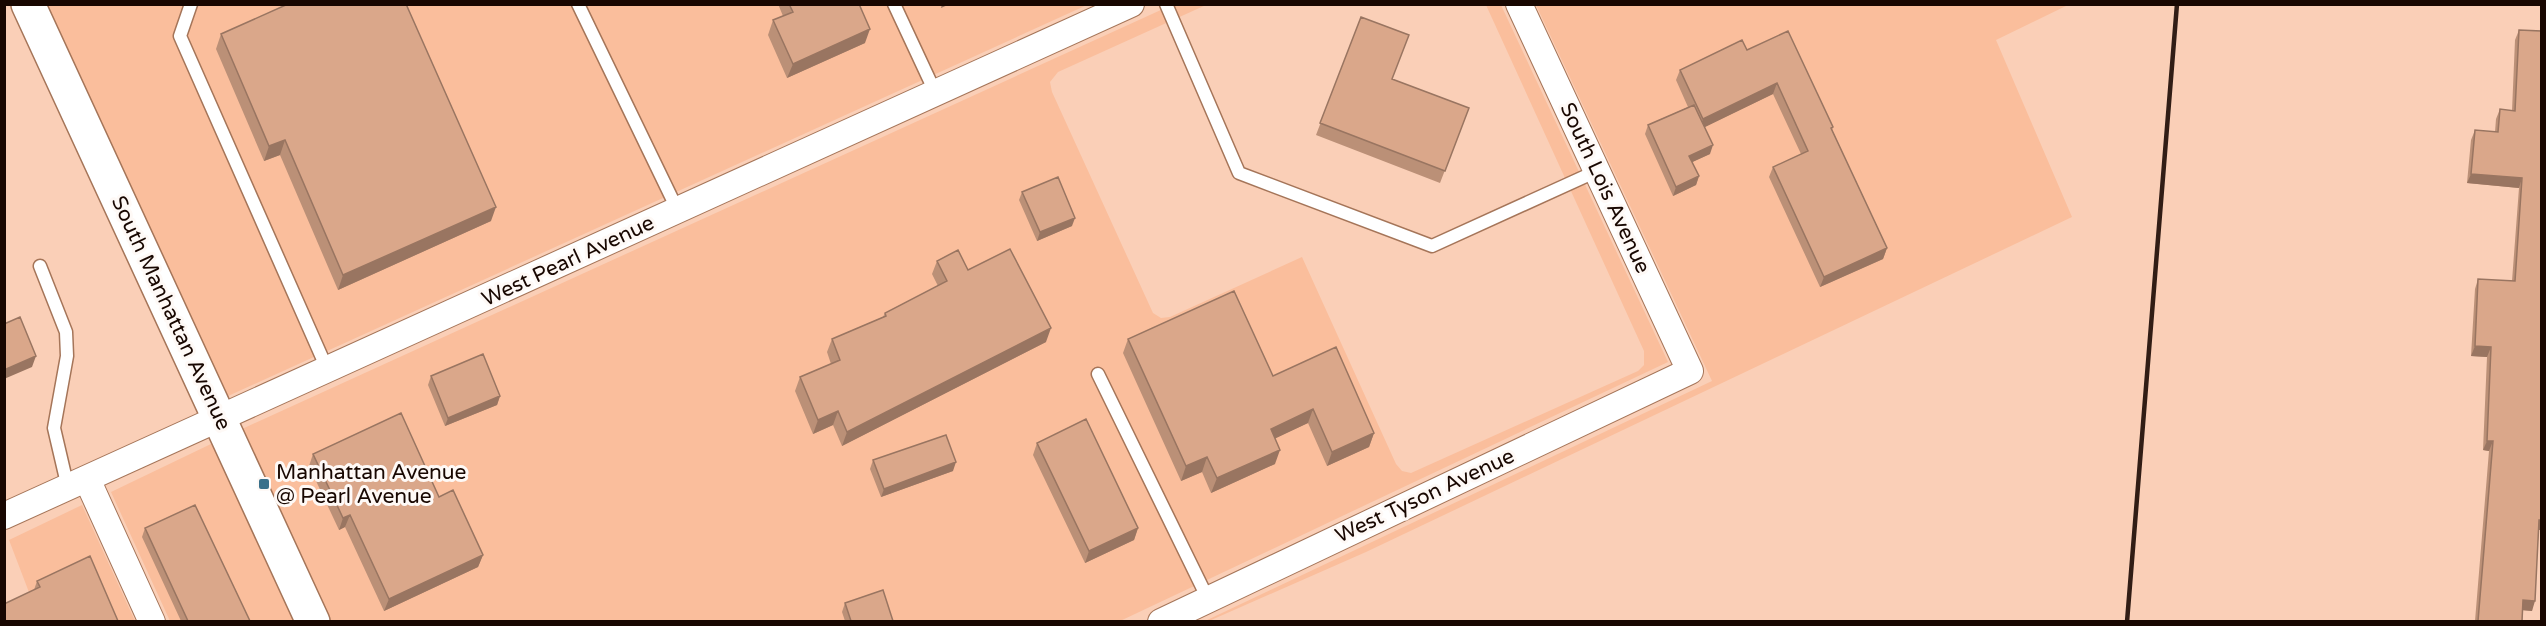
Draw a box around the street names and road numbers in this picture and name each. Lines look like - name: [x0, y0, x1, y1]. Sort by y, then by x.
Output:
- street label: South Lois Avenue: [1554, 99, 1656, 277]
- street label: South Manhattan Avenue: [106, 192, 236, 434]
- street label: West Pearl Avenue: [478, 210, 658, 312]
- street label: West Tyson Avenue: [1332, 444, 1519, 548]

